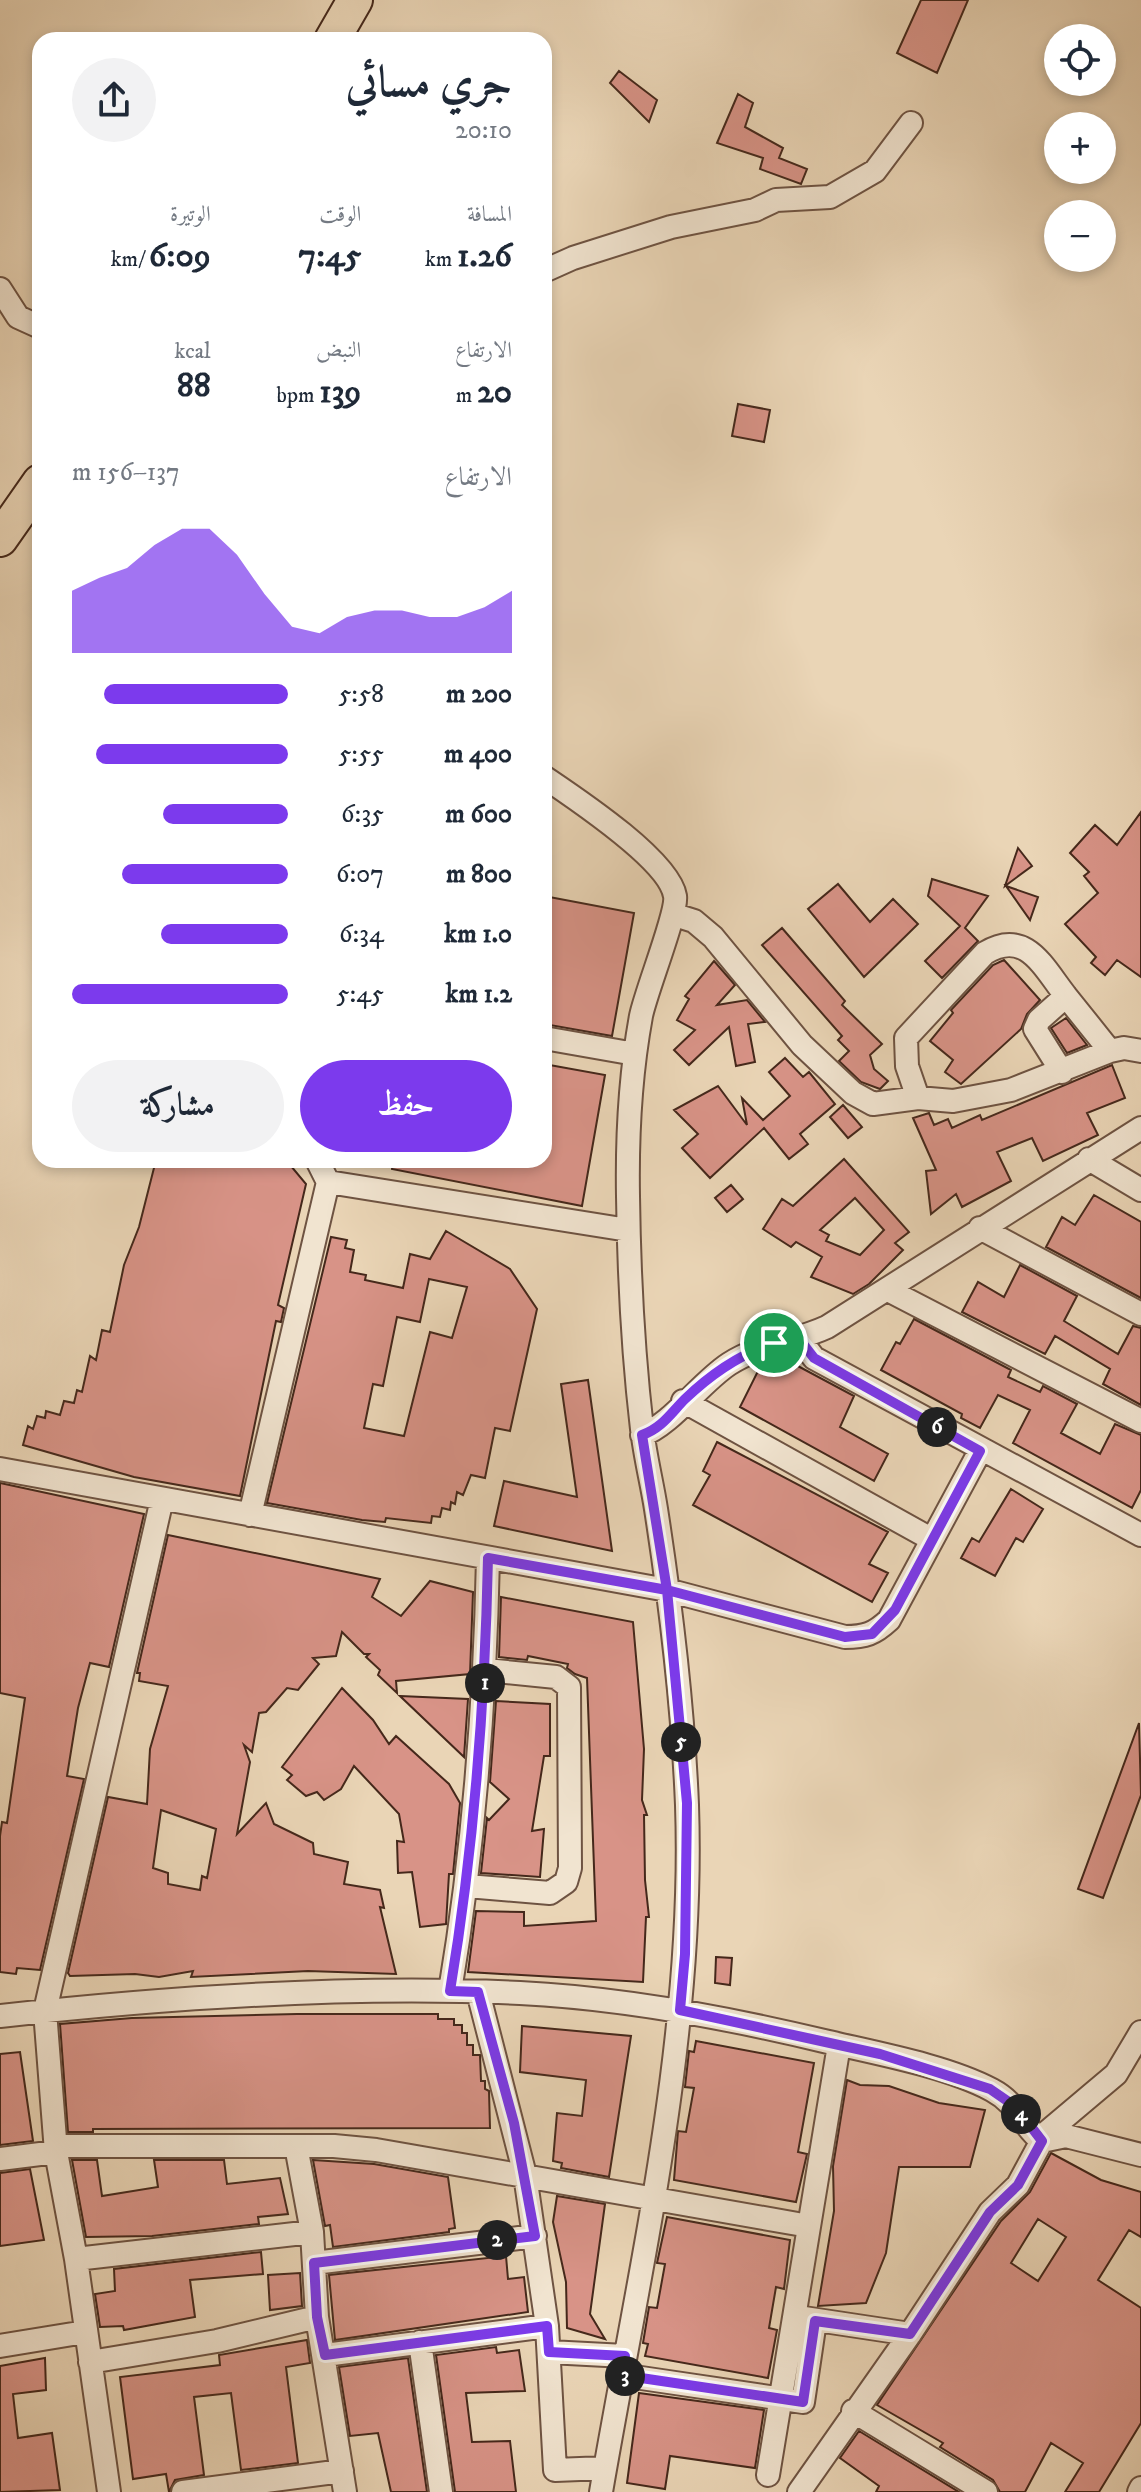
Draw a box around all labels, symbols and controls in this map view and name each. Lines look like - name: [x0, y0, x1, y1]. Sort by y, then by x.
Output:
- map controls: [1044, 24, 1116, 272]
- button: locate: [1044, 24, 1116, 96]
- text: جري مسائي: [346, 56, 512, 111]
- button: share: [72, 58, 156, 142]
- button: +: [1044, 112, 1116, 184]
- text: 20:10: [455, 114, 512, 147]
- button: −: [1044, 200, 1116, 272]
- text: الوتيرة: [170, 201, 211, 228]
- text: الوقت: [319, 201, 361, 228]
- text: المسافة: [467, 201, 512, 228]
- text: 6:09: [149, 235, 211, 277]
- text: 7:45: [298, 235, 361, 277]
- text: 1.26: [457, 235, 512, 277]
- text: /km: [111, 246, 149, 273]
- text: km: [425, 246, 457, 273]
- text: النبض: [316, 337, 361, 364]
- text: الارتفاع: [455, 337, 512, 364]
- text: kcal: [175, 338, 211, 365]
- text: 88: [177, 365, 211, 407]
- text: 139: [319, 371, 361, 413]
- text: 20: [477, 371, 512, 413]
- text: bpm: [277, 382, 319, 409]
- text: m: [456, 382, 477, 409]
- text: 137–156 m: [72, 456, 180, 489]
- text: الارتفاع: [445, 461, 512, 494]
- text: 5:58: [338, 678, 384, 711]
- text: 200 m: [446, 678, 512, 711]
- text: 5:55: [338, 738, 384, 771]
- text: 400 m: [444, 738, 512, 771]
- text: 6:35: [341, 798, 384, 831]
- text: 600 m: [445, 798, 512, 831]
- text: 6:07: [336, 858, 384, 891]
- text: 800 m: [446, 858, 512, 891]
- text: 6:34: [339, 918, 384, 951]
- text: 1.0 km: [444, 918, 512, 951]
- text: 5:45: [337, 978, 384, 1011]
- text: 1.2 km: [446, 978, 512, 1011]
- button: مشاركة: [72, 1060, 284, 1152]
- button: حفظ: [300, 1060, 512, 1152]
- pin: [740, 1309, 808, 1377]
- icon: arrive: [752, 1321, 796, 1365]
- pin: 6: [917, 1407, 957, 1447]
- text: 6: [931, 1413, 943, 1440]
- pin: 1: [465, 1663, 505, 1703]
- text: 1: [481, 1669, 489, 1696]
- pin: 5: [661, 1722, 701, 1762]
- text: 5: [676, 1728, 686, 1755]
- pin: 4: [1001, 2094, 1041, 2134]
- text: 4: [1015, 2100, 1027, 2127]
- pin: 2: [477, 2220, 517, 2260]
- text: 2: [492, 2226, 502, 2253]
- pin: 3: [605, 2356, 645, 2396]
- text: 3: [621, 2362, 629, 2389]

